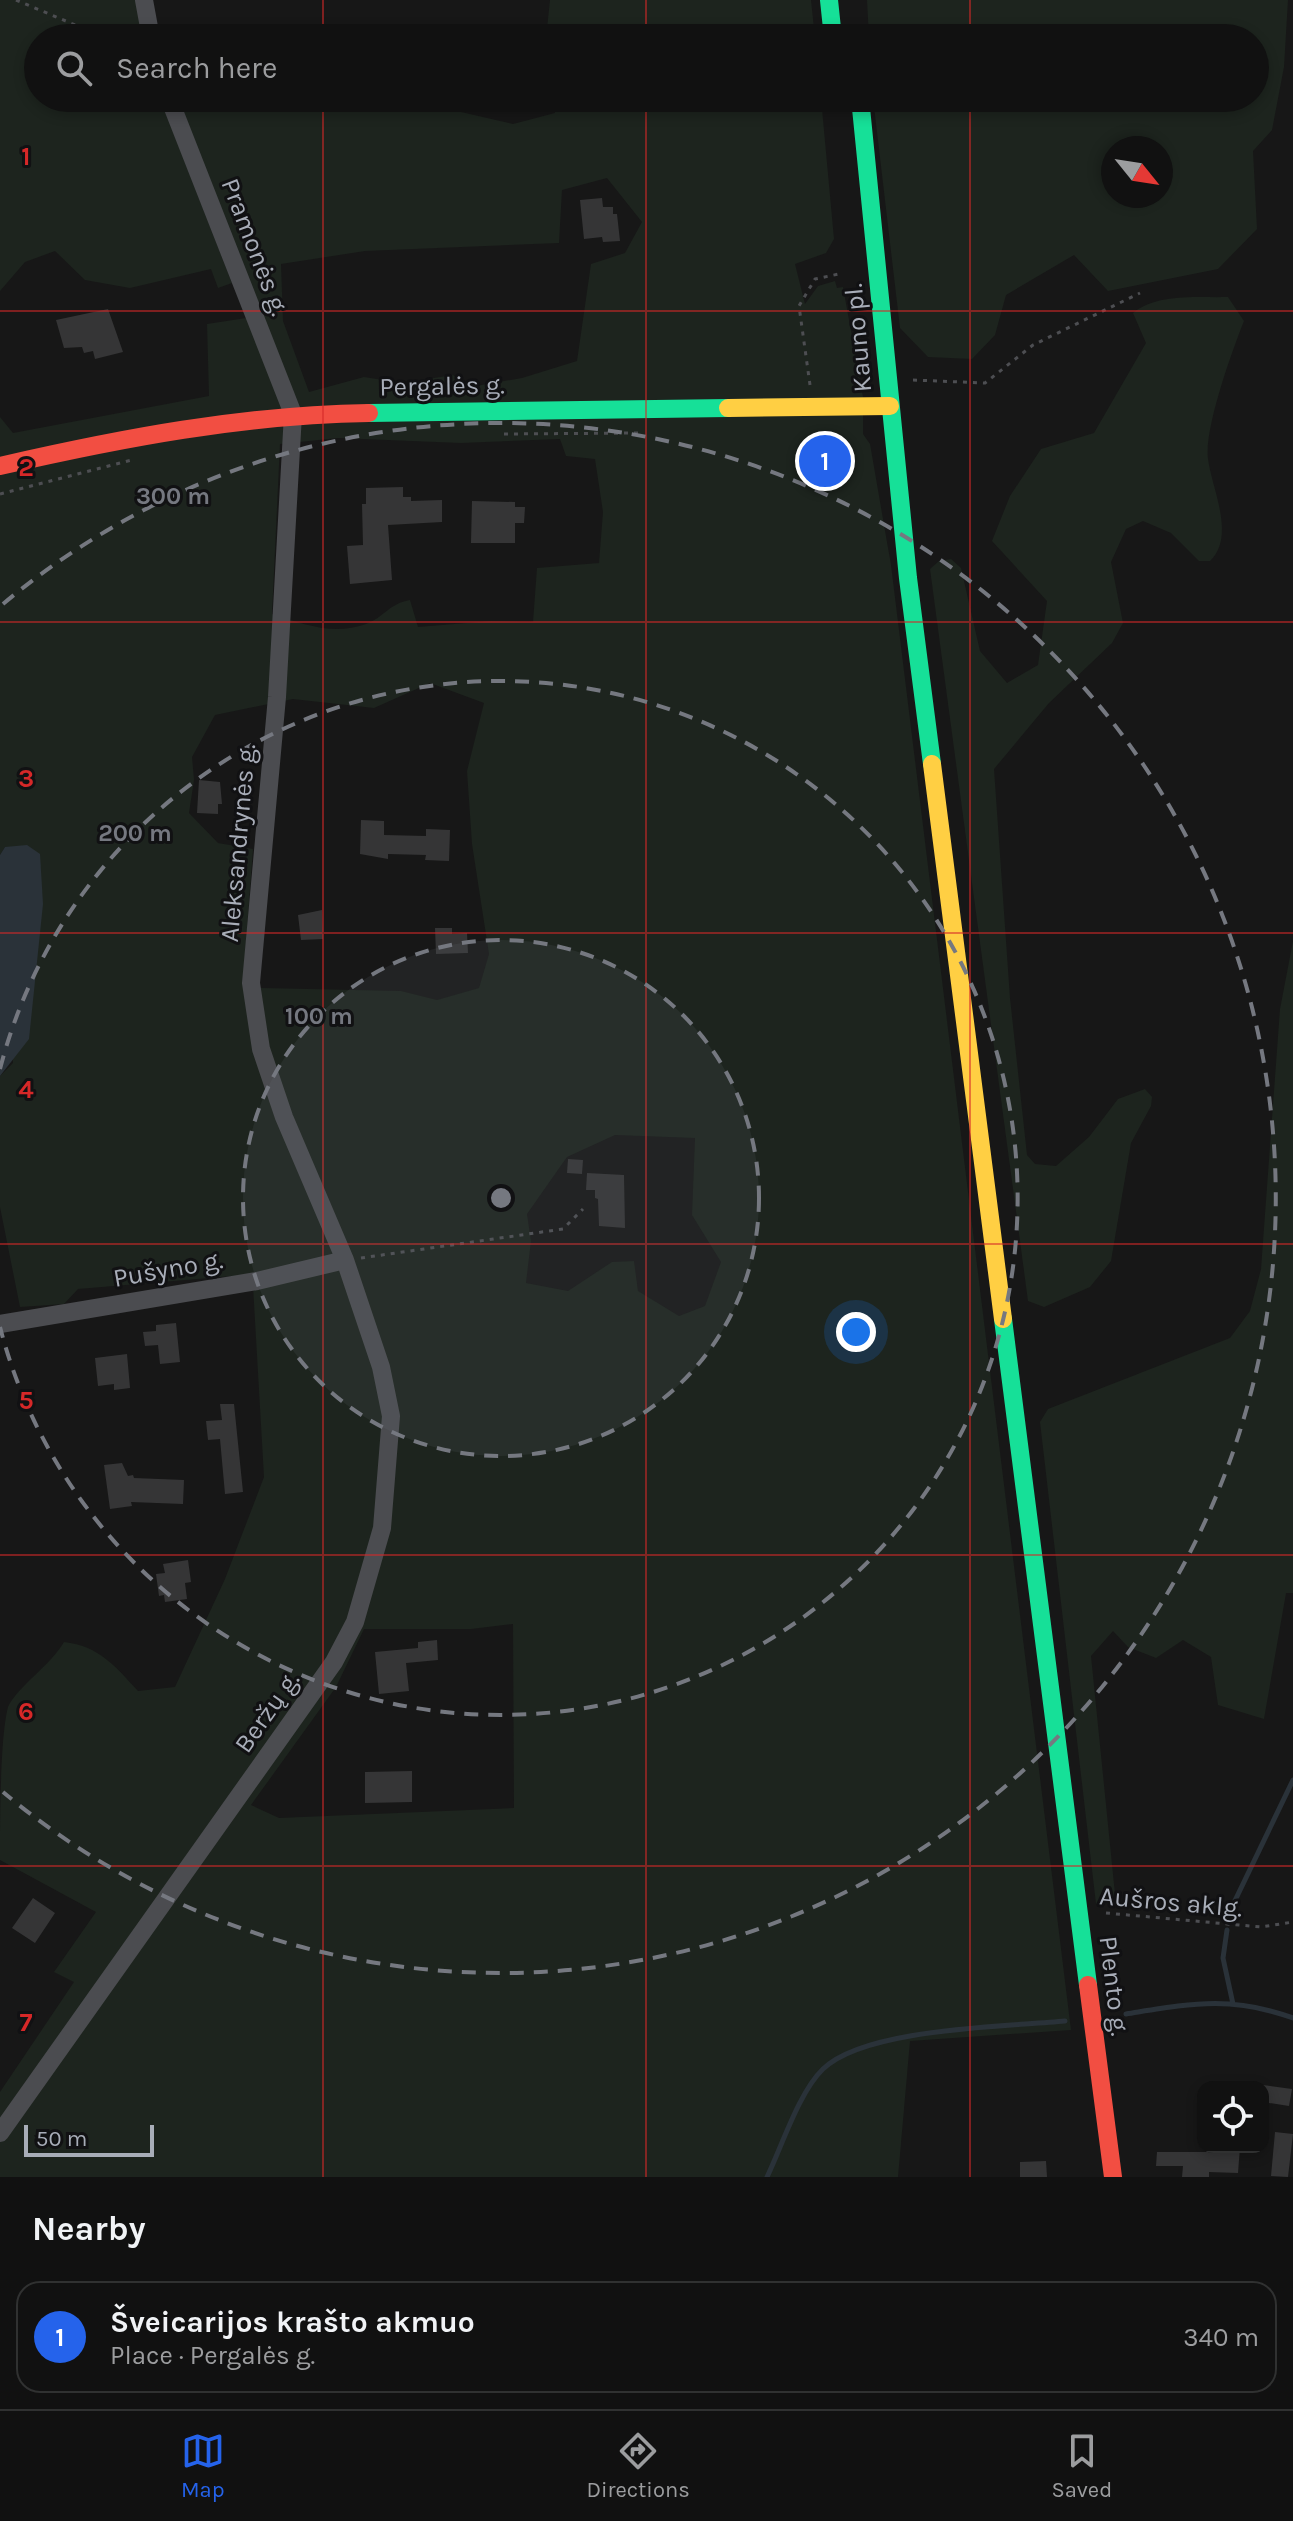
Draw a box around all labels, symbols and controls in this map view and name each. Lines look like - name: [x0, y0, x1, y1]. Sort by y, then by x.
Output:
- search box: [24, 24, 1269, 112]
- icon: search: [52, 46, 96, 90]
- text: Search here: [116, 50, 277, 86]
- north arrow: [1101, 136, 1173, 208]
- text: 1: [21, 141, 31, 172]
- street label: Pramonės g.: [215, 174, 295, 320]
- street label: Kauno pl.: [838, 282, 878, 394]
- street label: Pergalės g.: [379, 369, 505, 403]
- pin: 1: [799, 431, 851, 491]
- text: 2: [18, 452, 34, 483]
- text: 300 m: [136, 482, 210, 510]
- street label: Aleksandrynės g.: [214, 743, 262, 943]
- text: 3: [18, 763, 34, 794]
- text: 200 m: [98, 819, 172, 847]
- text: 100 m: [285, 1002, 353, 1030]
- text: 4: [18, 1074, 34, 1105]
- centre of rings: [487, 1184, 515, 1212]
- street label: Pušyno g.: [111, 1244, 225, 1294]
- your location: [836, 1312, 876, 1352]
- text: 5: [18, 1385, 34, 1416]
- street label: Beržų g.: [228, 1665, 306, 1759]
- text: 6: [18, 1696, 34, 1727]
- street label: Aušros aklg.: [1098, 1880, 1244, 1924]
- street label: Plento g.: [1093, 1934, 1135, 2038]
- text: 7: [20, 2007, 33, 2038]
- map controls: [1197, 2081, 1269, 2153]
- button: locate: [1197, 2081, 1269, 2153]
- scale bar: [24, 2121, 154, 2157]
- text: 50 m: [36, 2126, 87, 2152]
- text: Nearby: [32, 2209, 146, 2249]
- text: Šveicarijos krašto akmuo: [110, 2304, 475, 2340]
- text: 1: [55, 2322, 65, 2353]
- text: 340 m: [1183, 2322, 1259, 2353]
- text: Place · Pergalės g.: [110, 2340, 315, 2371]
- tab: Map: [181, 2429, 225, 2503]
- tab: Directions: [586, 2429, 690, 2503]
- tab: Saved: [1051, 2429, 1112, 2503]

